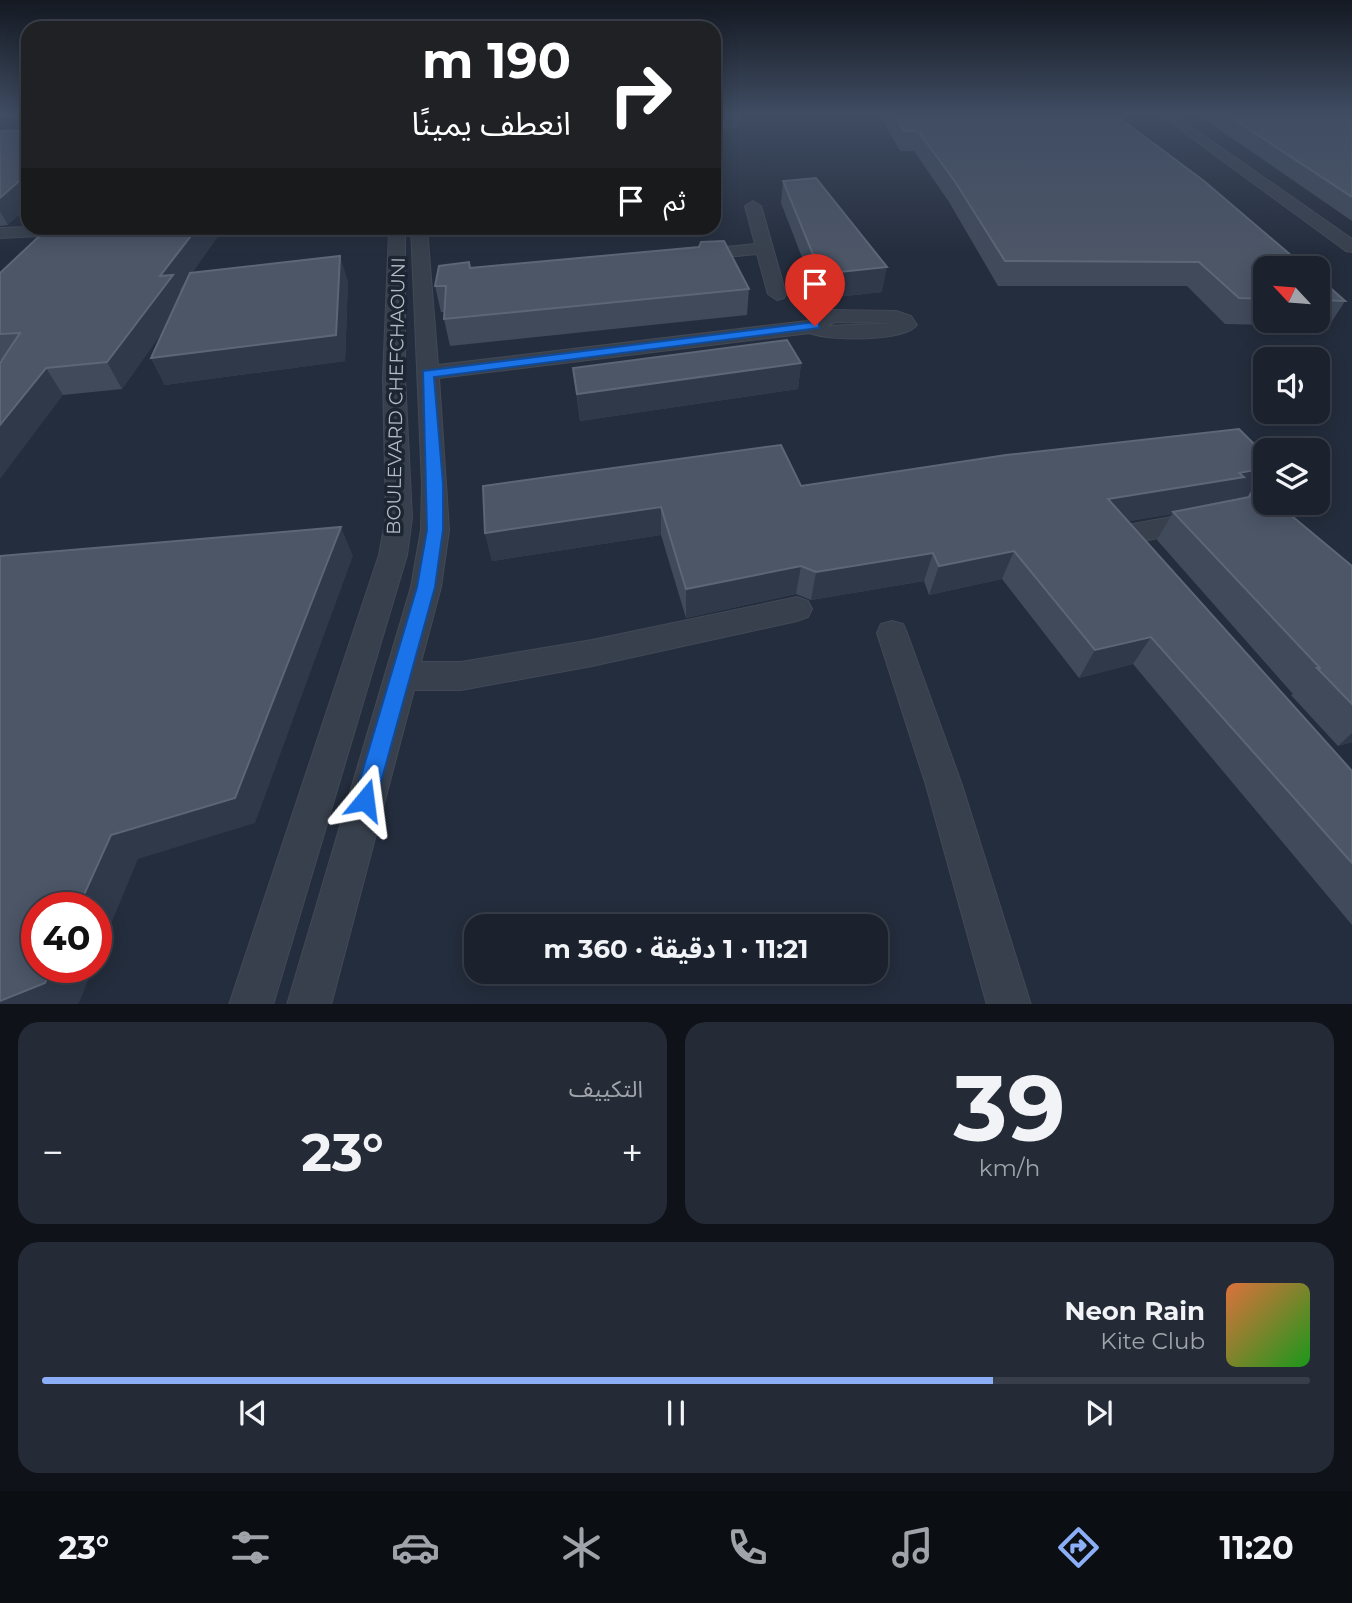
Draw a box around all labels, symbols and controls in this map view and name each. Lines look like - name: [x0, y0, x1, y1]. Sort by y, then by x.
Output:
- text: 190 m: [422, 31, 571, 90]
- icon: right: [595, 49, 686, 140]
- text: انعطف يمينًا: [412, 104, 571, 143]
- icon: arrive: [612, 182, 650, 220]
- text: ثم: [664, 185, 686, 217]
- pin: [785, 254, 845, 326]
- north arrow: [1253, 256, 1330, 332]
- map controls: [1253, 256, 1330, 515]
- street label: BOULEVARD CHEFCHAOUNI: [382, 257, 410, 535]
- icon: arrive: [796, 265, 834, 303]
- button: sound: [1253, 347, 1330, 424]
- button: layers: [1253, 438, 1330, 515]
- position arrow: [328, 763, 402, 837]
- speed limit sign: 40: [21, 892, 112, 983]
- text: 11:21 · 1 دقيقة · 360 m: [543, 933, 809, 965]
- text: 39: [954, 1053, 1065, 1164]
- text: التكييف: [569, 1075, 643, 1103]
- text: 23°: [301, 1121, 384, 1184]
- text: −: [42, 1129, 64, 1176]
- text: +: [621, 1129, 643, 1176]
- text: km/h: [979, 1154, 1040, 1182]
- text: Neon Rain: [1064, 1295, 1205, 1327]
- text: Kite Club: [1100, 1327, 1205, 1355]
- icon: previous: [234, 1394, 272, 1432]
- icon: pause: [657, 1394, 695, 1432]
- icon: next: [1080, 1394, 1118, 1432]
- icon: filters: [226, 1523, 275, 1572]
- icon: car: [391, 1523, 440, 1572]
- icon: climate: [557, 1523, 606, 1572]
- icon: phone: [723, 1523, 772, 1572]
- icon: music: [888, 1523, 937, 1572]
- icon: directions: [1054, 1523, 1103, 1572]
- text: 23°: [58, 1528, 109, 1567]
- text: 11:20: [1220, 1528, 1294, 1567]

